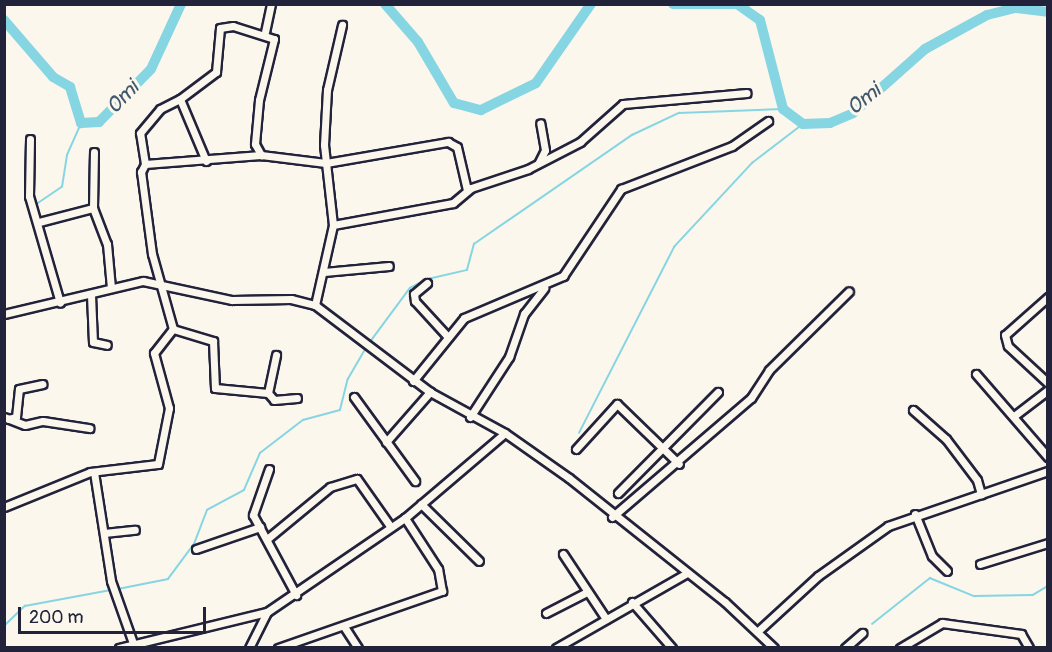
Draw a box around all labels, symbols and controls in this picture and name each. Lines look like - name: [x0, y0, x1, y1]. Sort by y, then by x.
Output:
- water label: Omi: [102, 76, 144, 120]
- water label: Omi: [842, 79, 886, 121]
- scale bar: [21, 595, 208, 633]
- text: 200 m: [29, 606, 84, 629]

